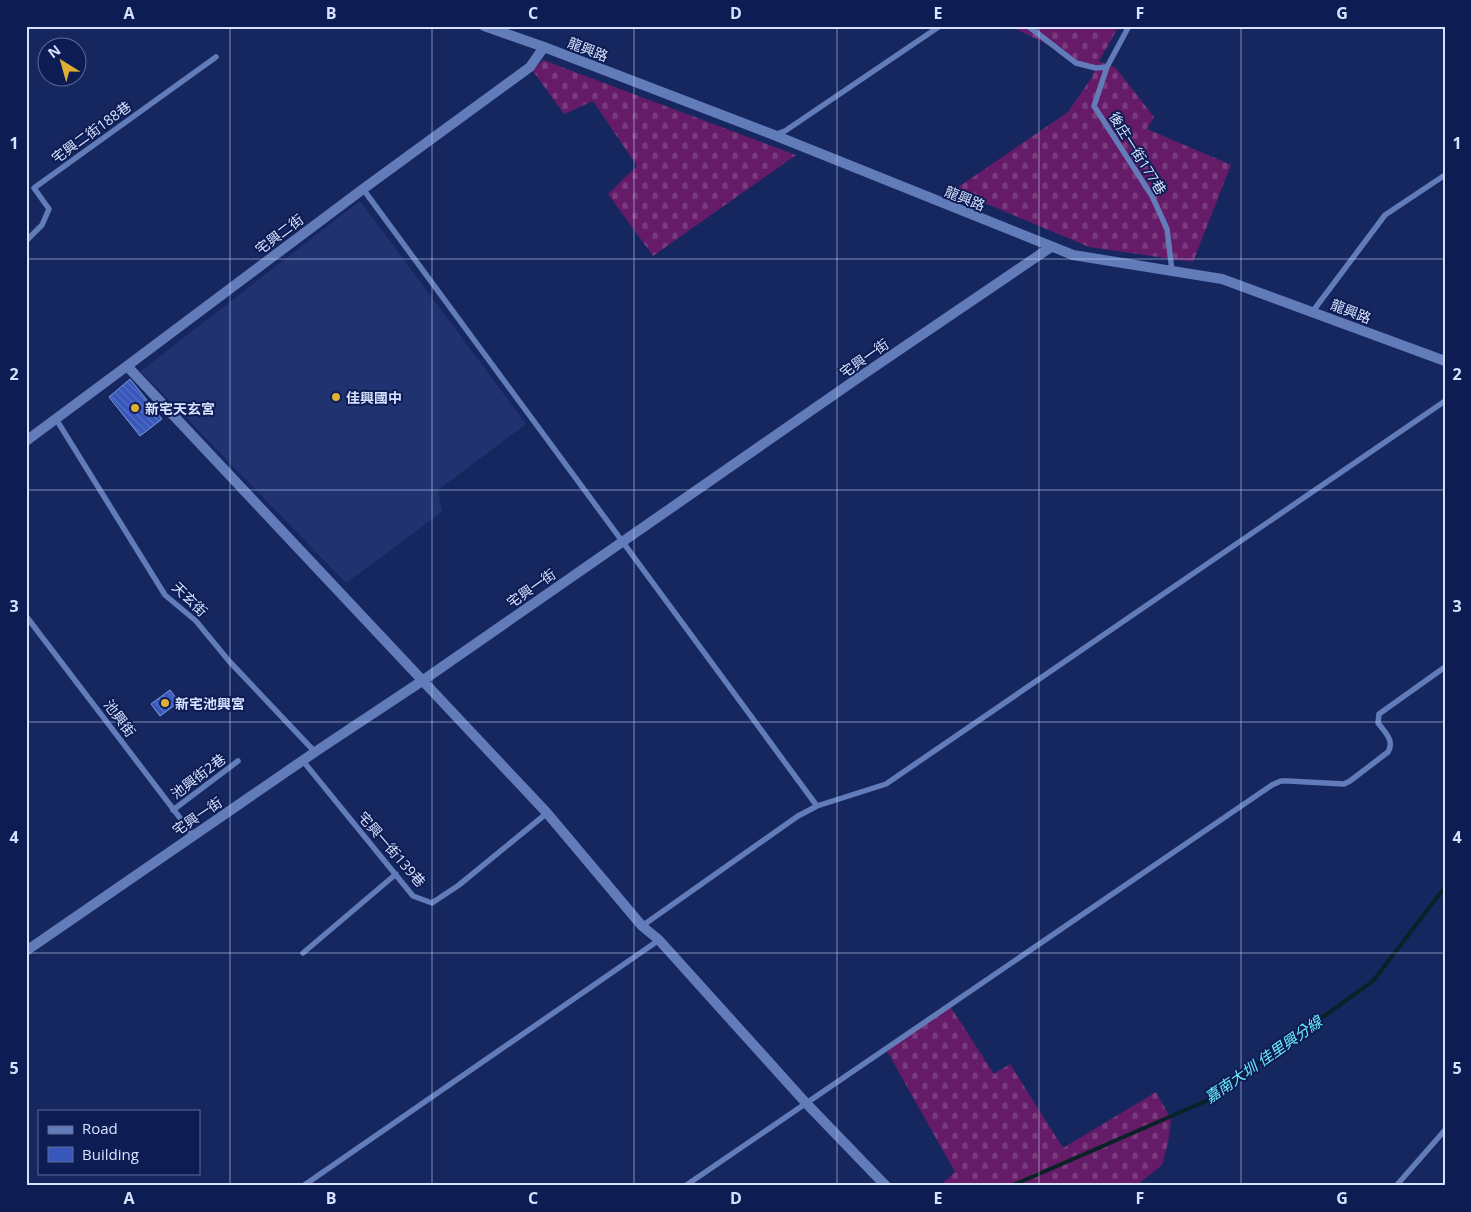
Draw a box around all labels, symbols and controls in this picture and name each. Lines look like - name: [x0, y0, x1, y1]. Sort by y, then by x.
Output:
- text: A: [123, 2, 135, 24]
- text: B: [326, 2, 336, 24]
- text: C: [528, 2, 538, 24]
- text: D: [730, 2, 742, 24]
- text: E: [934, 2, 943, 24]
- text: F: [1136, 2, 1144, 24]
- text: G: [1336, 2, 1348, 24]
- street label: 龍興路: [565, 33, 611, 65]
- north arrow: [38, 38, 88, 88]
- text: N: [44, 40, 64, 62]
- street label: 宅興二街188巷: [47, 97, 135, 167]
- street label: 後庄一街177巷: [1105, 108, 1171, 198]
- text: 1: [9, 132, 19, 154]
- text: 1: [1452, 132, 1462, 154]
- street label: 龍興路: [942, 181, 988, 215]
- street label: 宅興二街: [251, 210, 307, 258]
- street label: 龍興路: [1328, 295, 1374, 327]
- street label: 宅興一街: [836, 334, 892, 382]
- text: 2: [9, 363, 19, 385]
- text: 2: [1452, 363, 1462, 385]
- place label: 佳興國中: [346, 388, 402, 407]
- marker: 佳興國中: [330, 391, 342, 403]
- place label: 新宅天玄宮: [145, 399, 215, 418]
- marker: 新宅天玄宮: [129, 402, 141, 414]
- street label: 宅興一街: [503, 564, 559, 612]
- street label: 天玄街: [168, 578, 212, 620]
- text: 3: [9, 595, 19, 617]
- text: 3: [1452, 595, 1462, 617]
- place label: 新宅池興宮: [175, 694, 245, 713]
- street label: 池興街: [100, 696, 140, 740]
- marker: 新宅池興宮: [159, 697, 171, 709]
- street label: 池興街2巷: [167, 749, 229, 803]
- street label: 宅興一街: [168, 792, 226, 840]
- street label: 宅興一街139巷: [354, 807, 430, 891]
- text: 4: [9, 826, 19, 848]
- text: 4: [1452, 826, 1462, 848]
- water label: 嘉南大圳 佳里興分線: [1200, 1010, 1327, 1107]
- text: 5: [9, 1057, 19, 1079]
- text: 5: [1452, 1057, 1462, 1079]
- legend: [38, 1110, 200, 1174]
- text: Road: [82, 1118, 118, 1138]
- text: Building: [82, 1144, 139, 1164]
- text: A: [123, 1187, 135, 1209]
- text: B: [326, 1187, 336, 1209]
- text: C: [528, 1187, 538, 1209]
- text: D: [730, 1187, 742, 1209]
- text: E: [934, 1187, 943, 1209]
- text: F: [1136, 1187, 1144, 1209]
- text: G: [1336, 1187, 1348, 1209]

